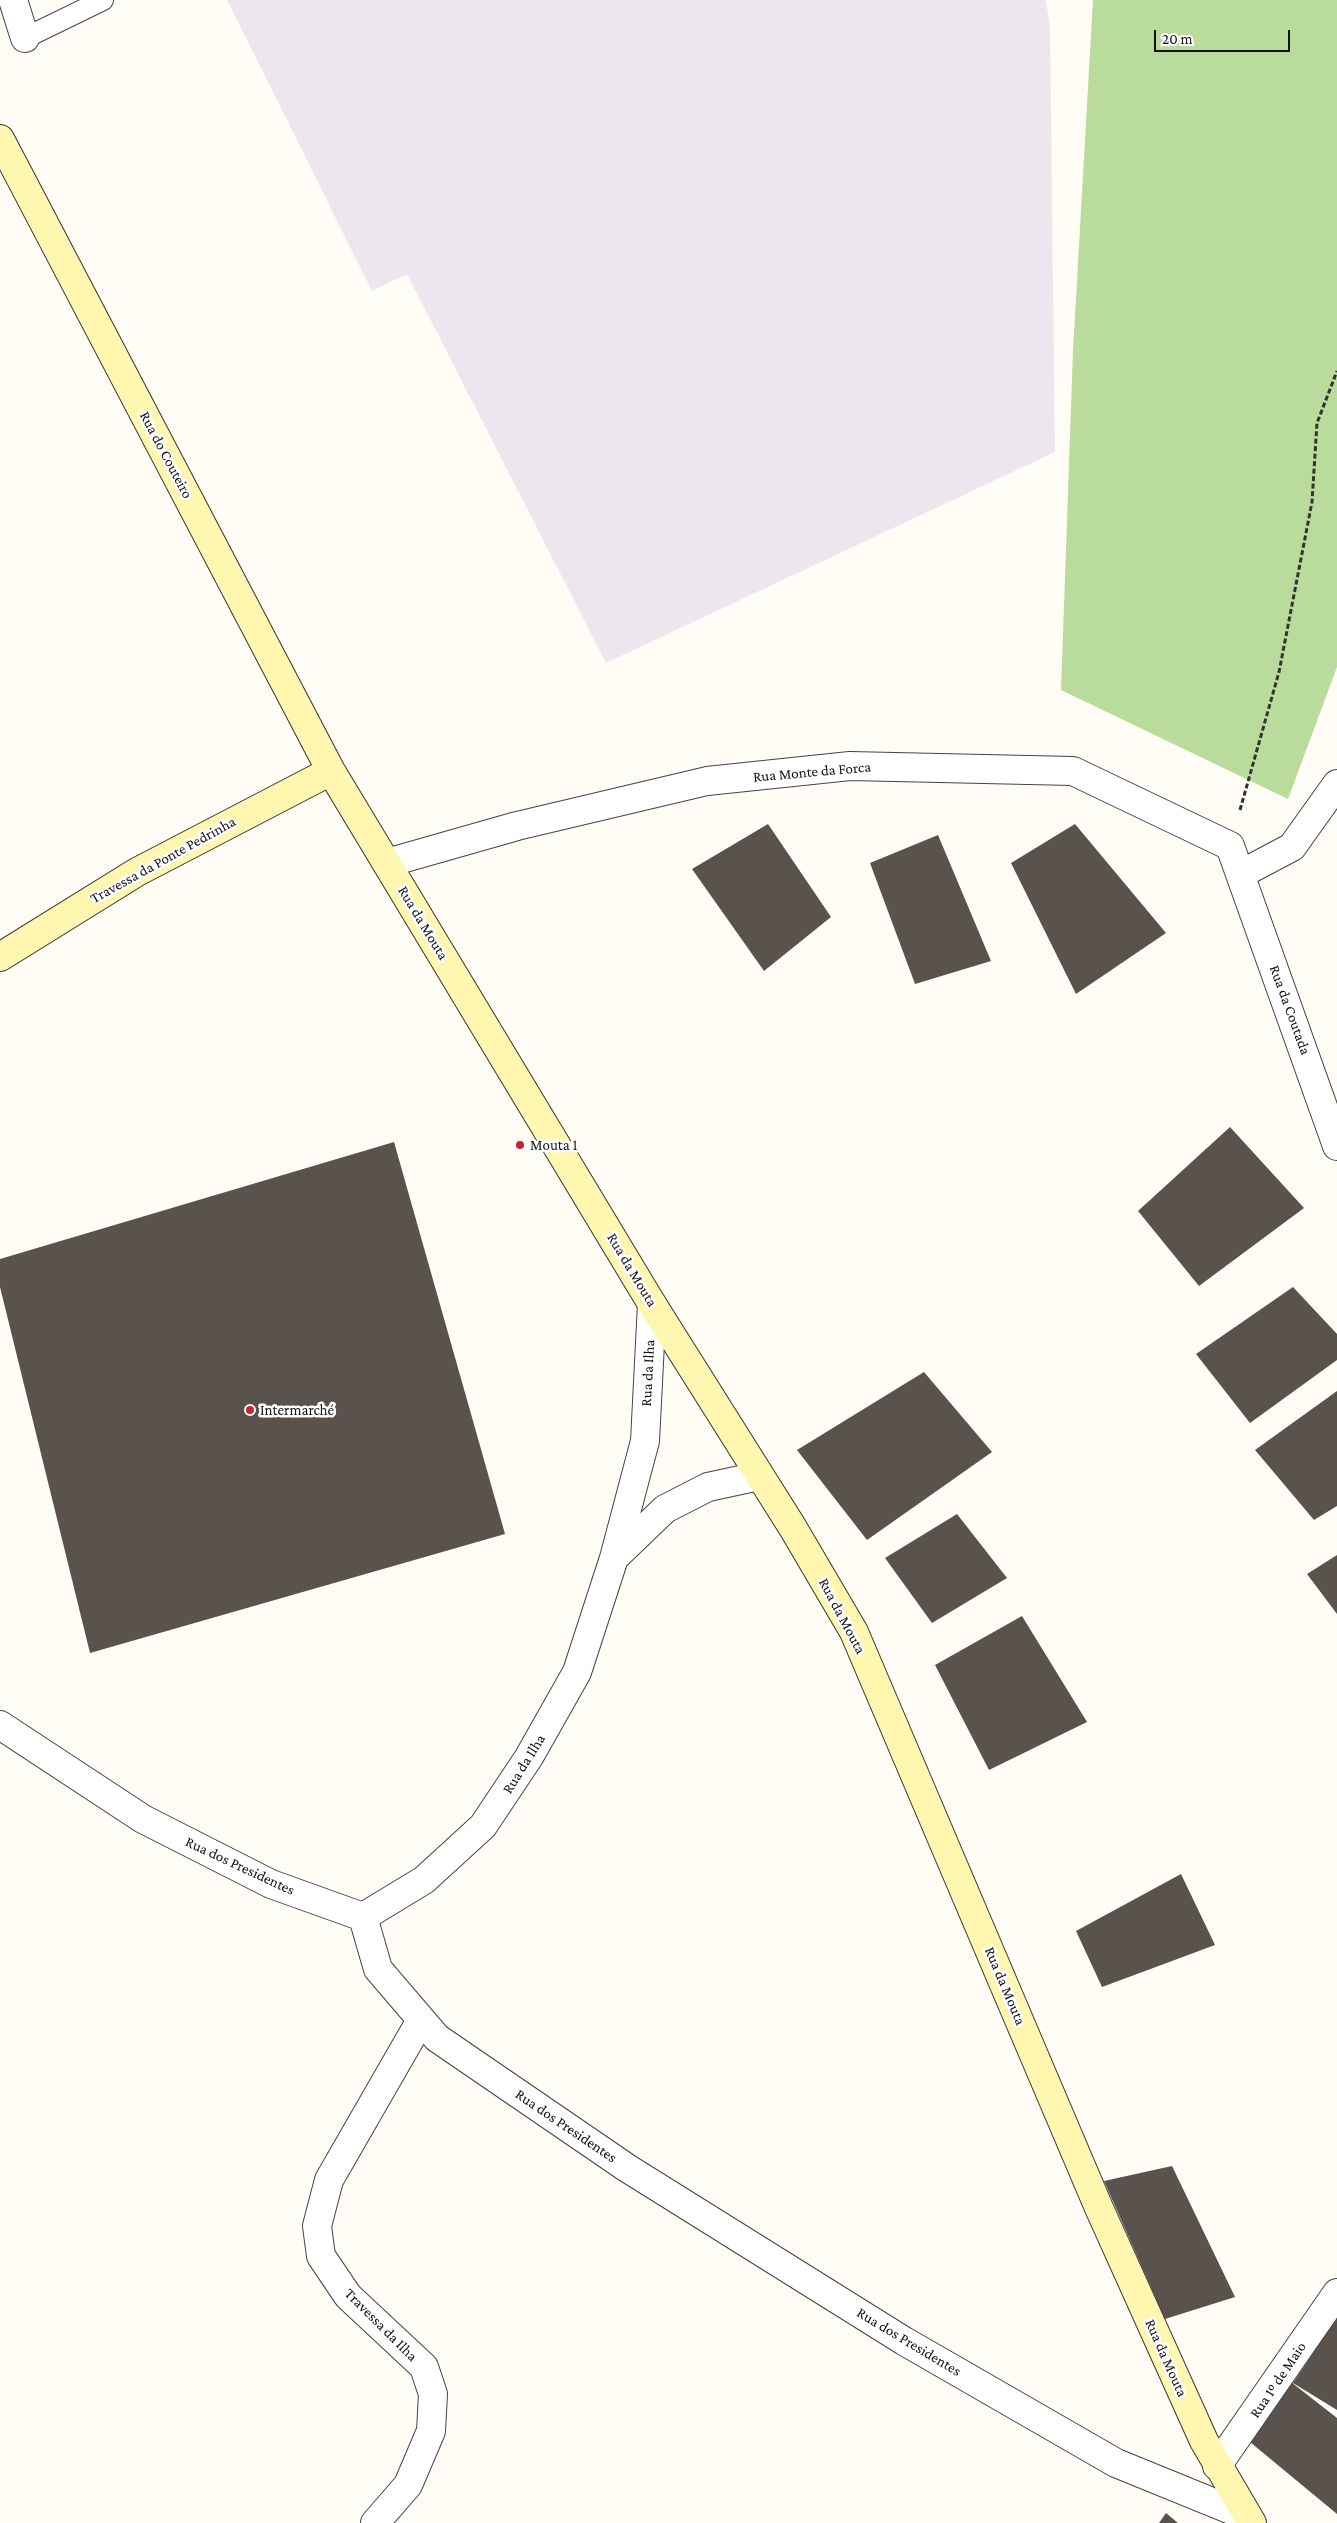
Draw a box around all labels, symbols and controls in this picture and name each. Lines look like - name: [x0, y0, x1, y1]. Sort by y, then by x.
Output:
- scale bar: [1157, 20, 1293, 52]
- text: 20 m: [1162, 31, 1193, 47]
- street label: Rua do Couteiro: [136, 408, 196, 502]
- street label: Rua Monte da Forca: [752, 758, 872, 786]
- street label: Travessa da Ponte Pedrinha: [87, 812, 239, 908]
- street label: Rua da Mouta: [394, 883, 452, 963]
- street label: Rua da Coutada: [1265, 963, 1315, 1057]
- place label: Mouta 1: [530, 1136, 577, 1154]
- marker: Mouta 1: [514, 1139, 526, 1151]
- street label: Rua da Mouta: [603, 1230, 661, 1310]
- street label: Rua da Ilha: [637, 1339, 659, 1407]
- place label: Intermarché: [260, 1401, 334, 1419]
- marker: Intermarché: [244, 1404, 256, 1416]
- street label: Rua da Mouta: [815, 1575, 869, 1657]
- street label: Rua da Ilha: [499, 1731, 549, 1797]
- street label: Rua dos Presidentes: [182, 1833, 298, 1899]
- street label: Rua da Mouta: [980, 1944, 1030, 2028]
- street label: Rua dos Presidentes: [512, 2085, 620, 2167]
- street label: Travessa da Ilha: [341, 2285, 421, 2365]
- street label: Rua dos Presidentes: [853, 2304, 965, 2380]
- street label: Rua da Mouta: [1141, 2316, 1191, 2400]
- street label: Rua 1º de Maio: [1246, 2339, 1310, 2421]

